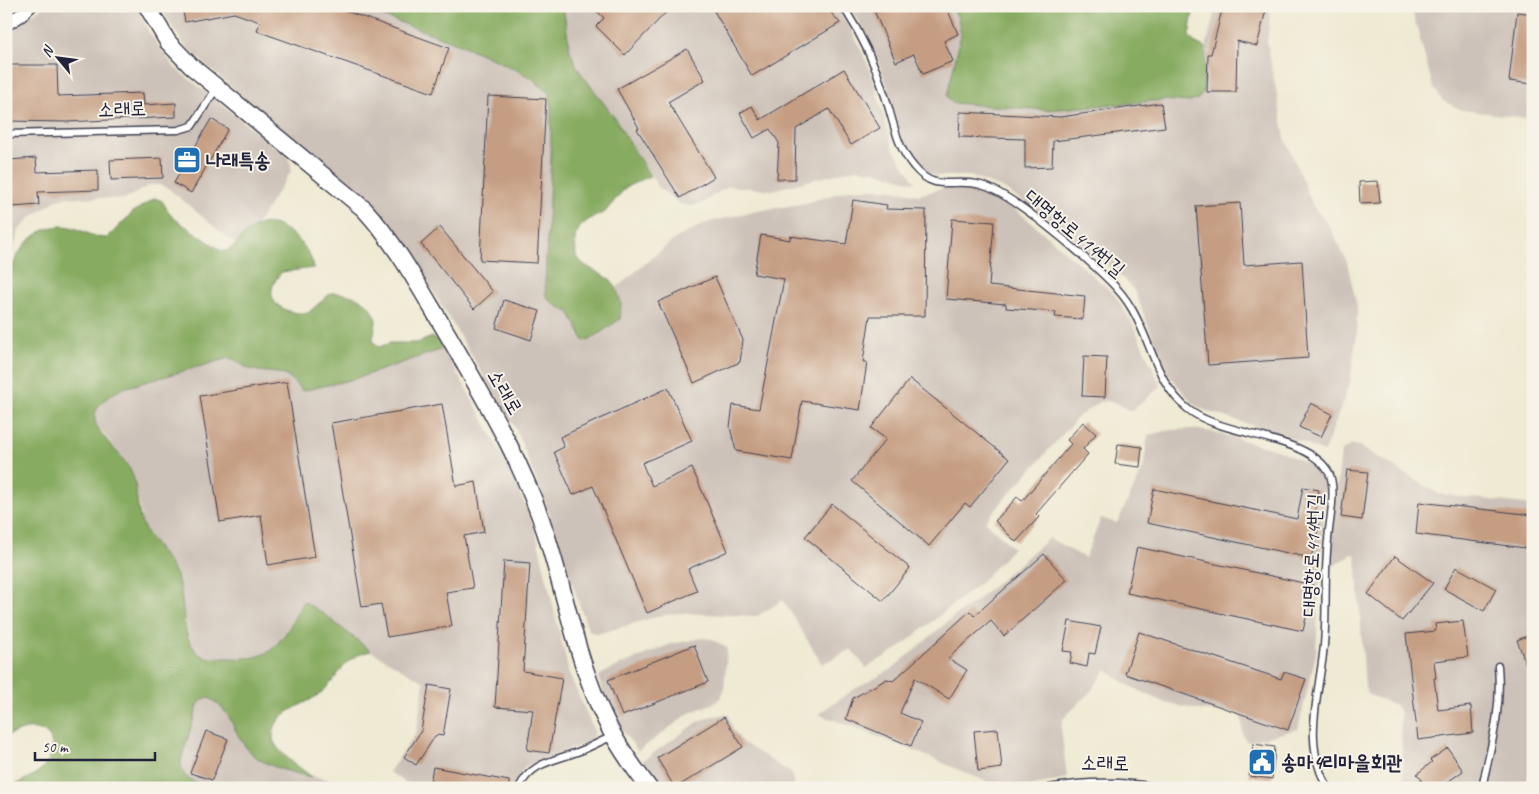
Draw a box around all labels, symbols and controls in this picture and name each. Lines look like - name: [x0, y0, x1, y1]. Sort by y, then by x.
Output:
- north arrow: [32, 32, 82, 82]
- text: N: [38, 42, 58, 60]
- street label: 소래로: [97, 96, 147, 122]
- office icon: 나래특송: [172, 145, 202, 175]
- place label: 나래특송: [206, 148, 270, 173]
- street label: 대명항로414번길: [1020, 184, 1130, 282]
- street label: 소래로: [482, 365, 528, 419]
- street label: 대명항로414번길: [1296, 493, 1328, 617]
- scale bar: [35, 729, 155, 761]
- text: 50 m: [42, 738, 69, 757]
- public building icon: 송마4리마을회관: [1247, 747, 1277, 777]
- street label: 소래로: [1081, 750, 1129, 776]
- place label: 송마4리마을회관: [1281, 750, 1403, 775]

